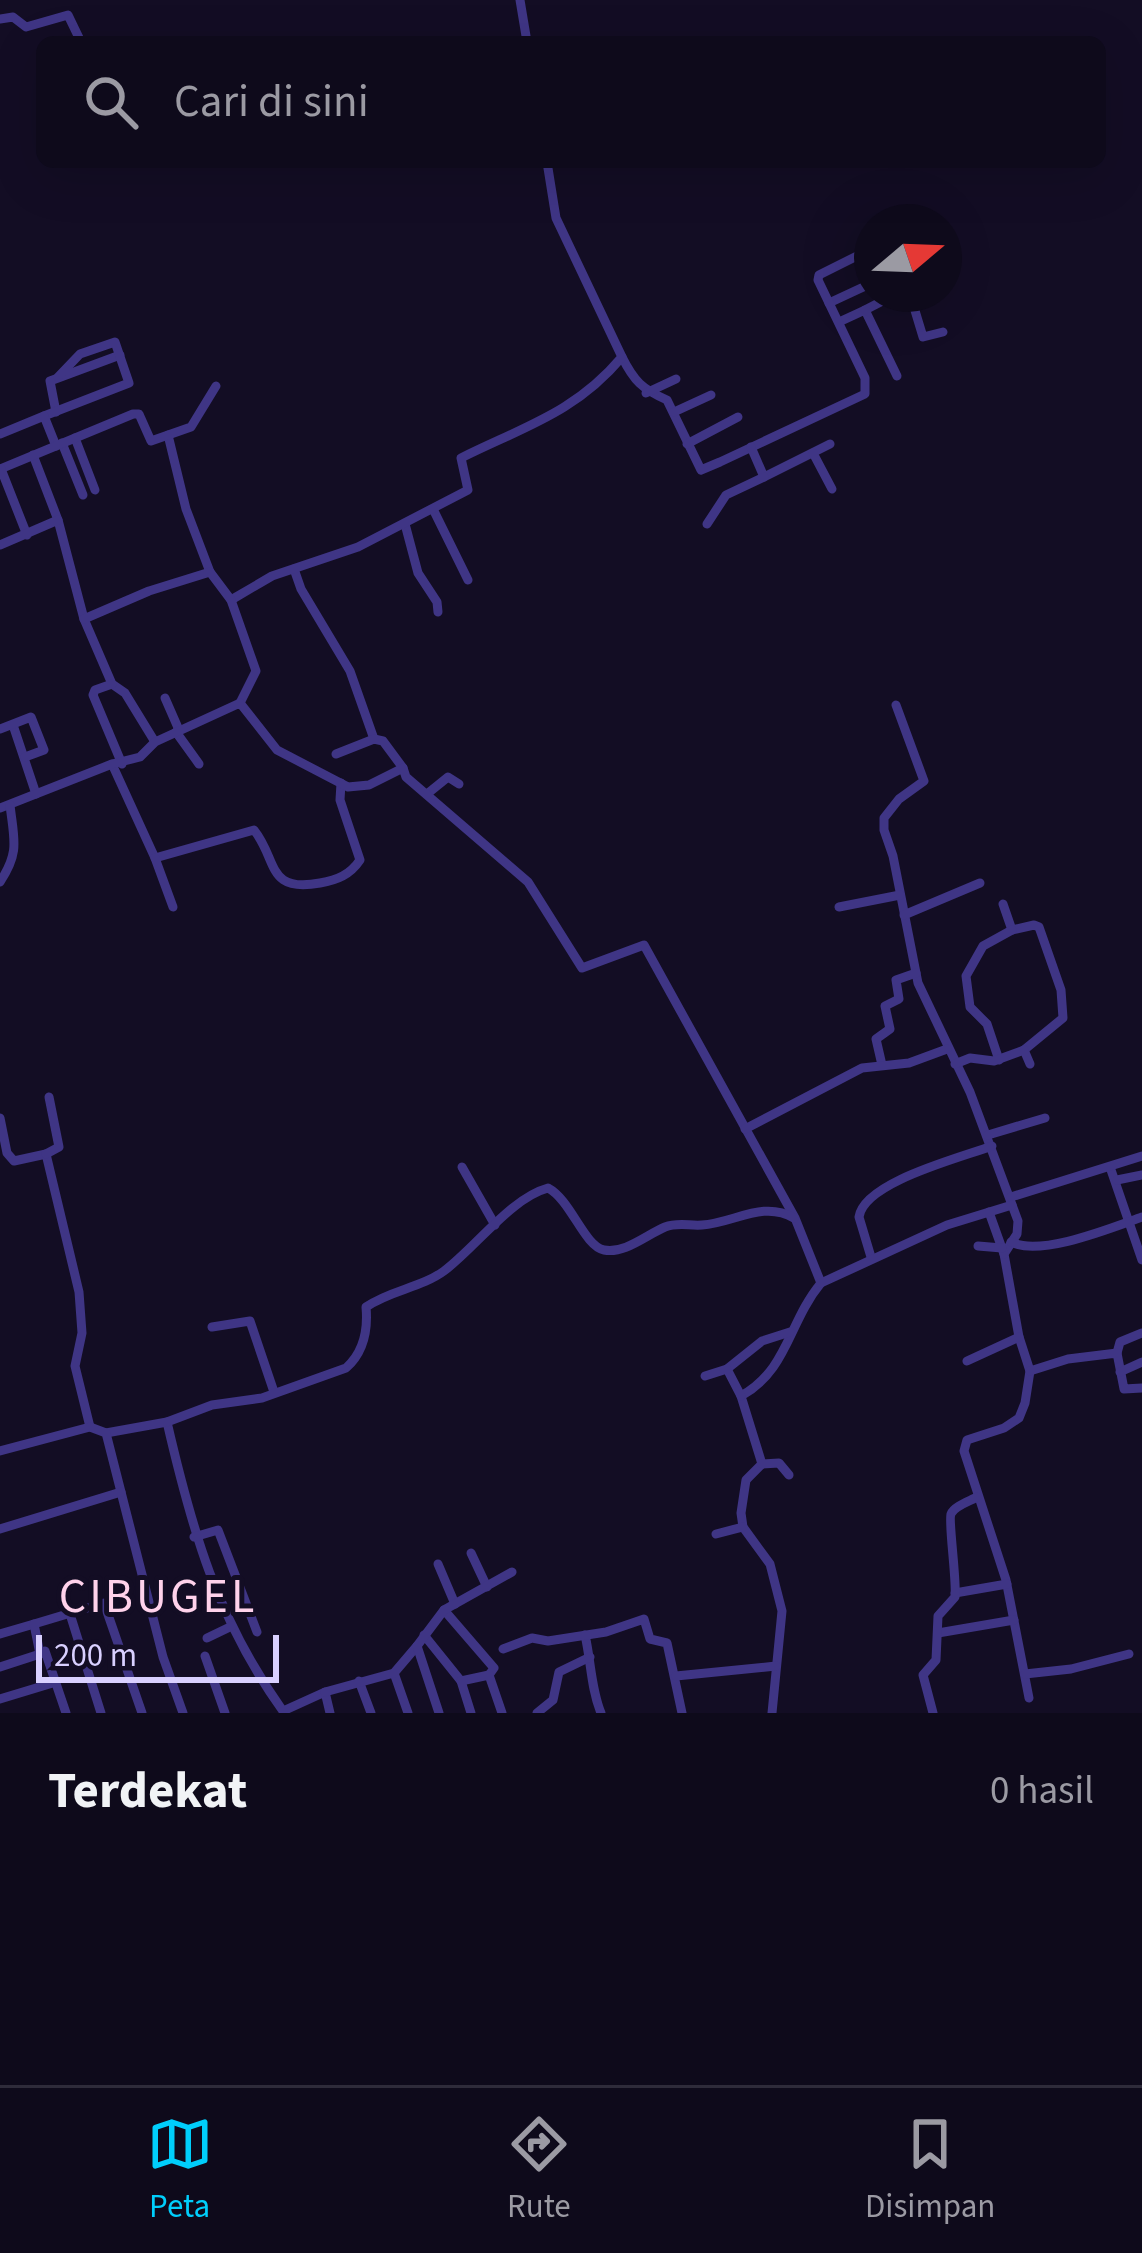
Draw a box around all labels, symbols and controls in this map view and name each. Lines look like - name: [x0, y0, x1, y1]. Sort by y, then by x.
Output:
- search box: [36, 36, 1106, 168]
- icon: search: [78, 69, 144, 135]
- text: Cari di sini: [174, 70, 369, 134]
- north arrow: [854, 204, 962, 312]
- district label: CIBUGEL: [59, 1563, 257, 1631]
- scale bar: [36, 1629, 279, 1682]
- text: 200 m: [54, 1632, 137, 1679]
- text: Terdekat: [48, 1755, 247, 1827]
- text: 0 hasil: [990, 1763, 1094, 1819]
- tab: Peta: [147, 2111, 213, 2230]
- tab: Rute: [506, 2111, 572, 2230]
- tab: Disimpan: [865, 2111, 995, 2230]

